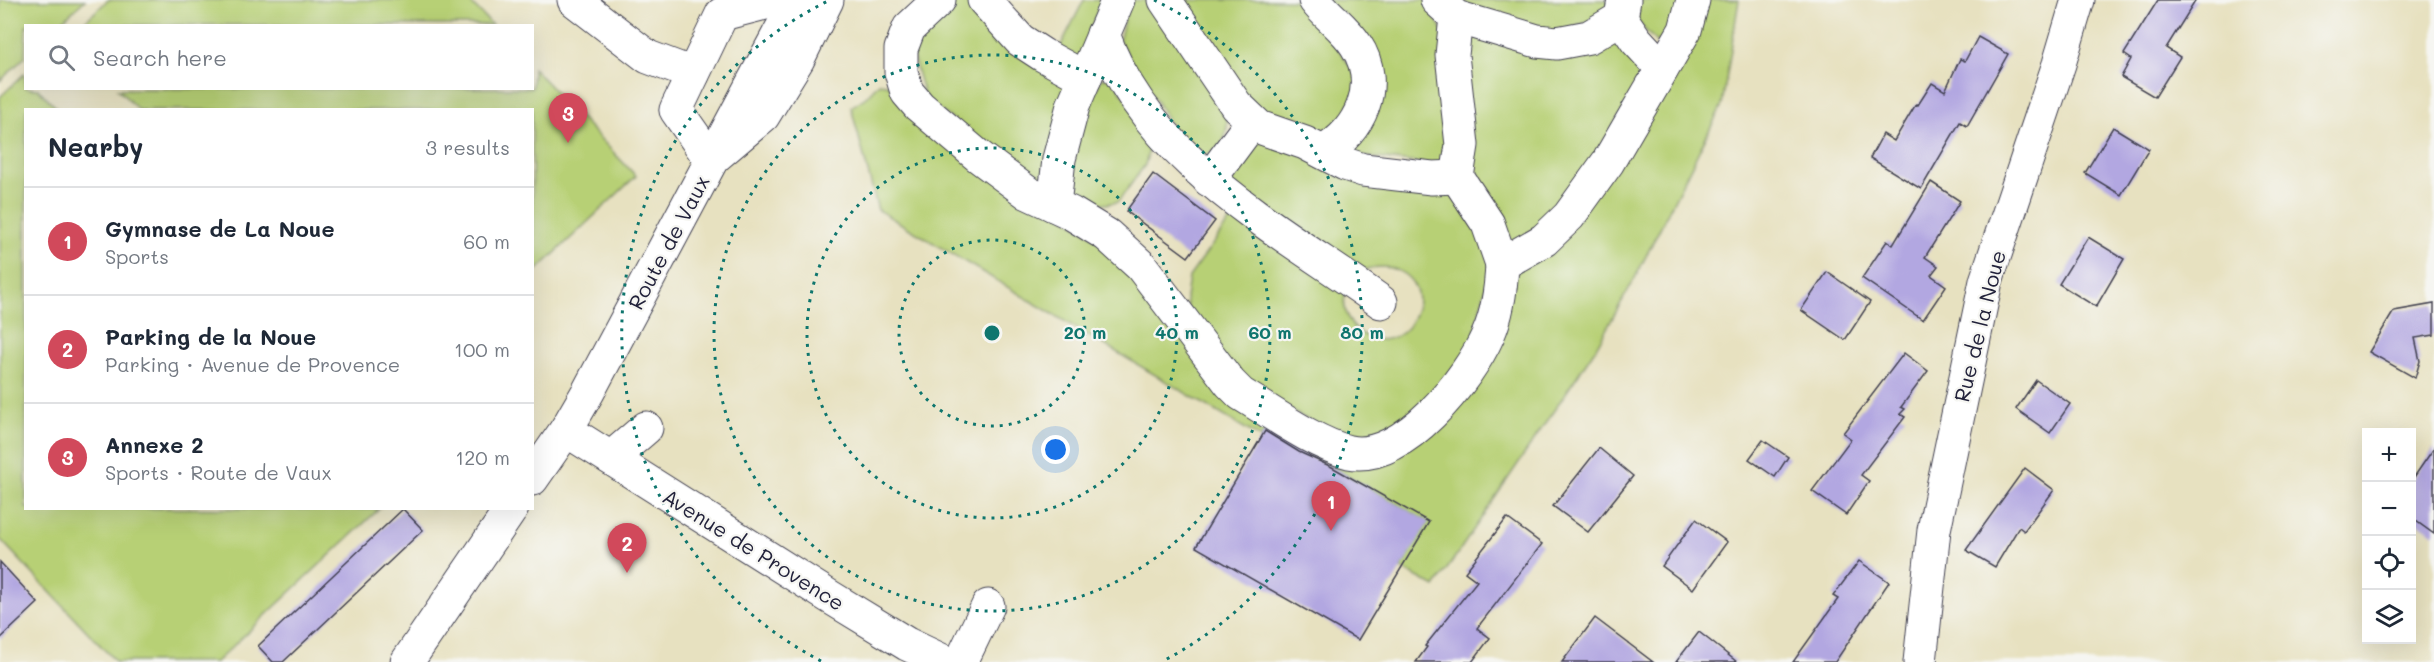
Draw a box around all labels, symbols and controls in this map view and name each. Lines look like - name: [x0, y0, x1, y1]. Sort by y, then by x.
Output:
- search box: [24, 24, 534, 90]
- icon: search: [45, 41, 78, 74]
- text: Search here: [93, 43, 227, 72]
- pin: 3: [548, 94, 588, 143]
- text: Nearby: [48, 130, 143, 164]
- text: 3 results: [425, 134, 510, 160]
- street label: Route de Vaux: [621, 170, 715, 314]
- text: Gymnase de La Noue: [105, 214, 335, 243]
- text: 1: [63, 228, 72, 254]
- text: 60 m: [463, 228, 510, 254]
- text: Sports: [105, 243, 169, 269]
- street label: Rue de la Noue: [1947, 247, 2011, 405]
- text: 20 m: [1064, 320, 1106, 344]
- text: 40 m: [1155, 320, 1199, 344]
- text: 60 m: [1248, 320, 1292, 344]
- text: 80 m: [1340, 320, 1384, 344]
- text: Parking de la Noue: [105, 322, 316, 351]
- centre of rings: [982, 323, 1002, 343]
- text: 2: [62, 336, 73, 362]
- text: 100 m: [454, 336, 510, 362]
- text: Parking · Avenue de Provence: [105, 351, 400, 377]
- map controls: [2362, 428, 2416, 644]
- button: +: [2362, 428, 2416, 482]
- text: Annexe 2: [105, 430, 204, 459]
- your location: [1041, 435, 1070, 464]
- text: 3: [62, 444, 74, 470]
- text: 120 m: [455, 444, 510, 470]
- text: Sports · Route de Vaux: [105, 459, 332, 485]
- street label: Avenue de Provence: [658, 482, 850, 616]
- pin: 1: [1312, 482, 1350, 531]
- button: −: [2362, 482, 2416, 536]
- pin: 2: [608, 524, 646, 573]
- button: locate: [2362, 536, 2416, 590]
- button: layers: [2362, 590, 2416, 644]

